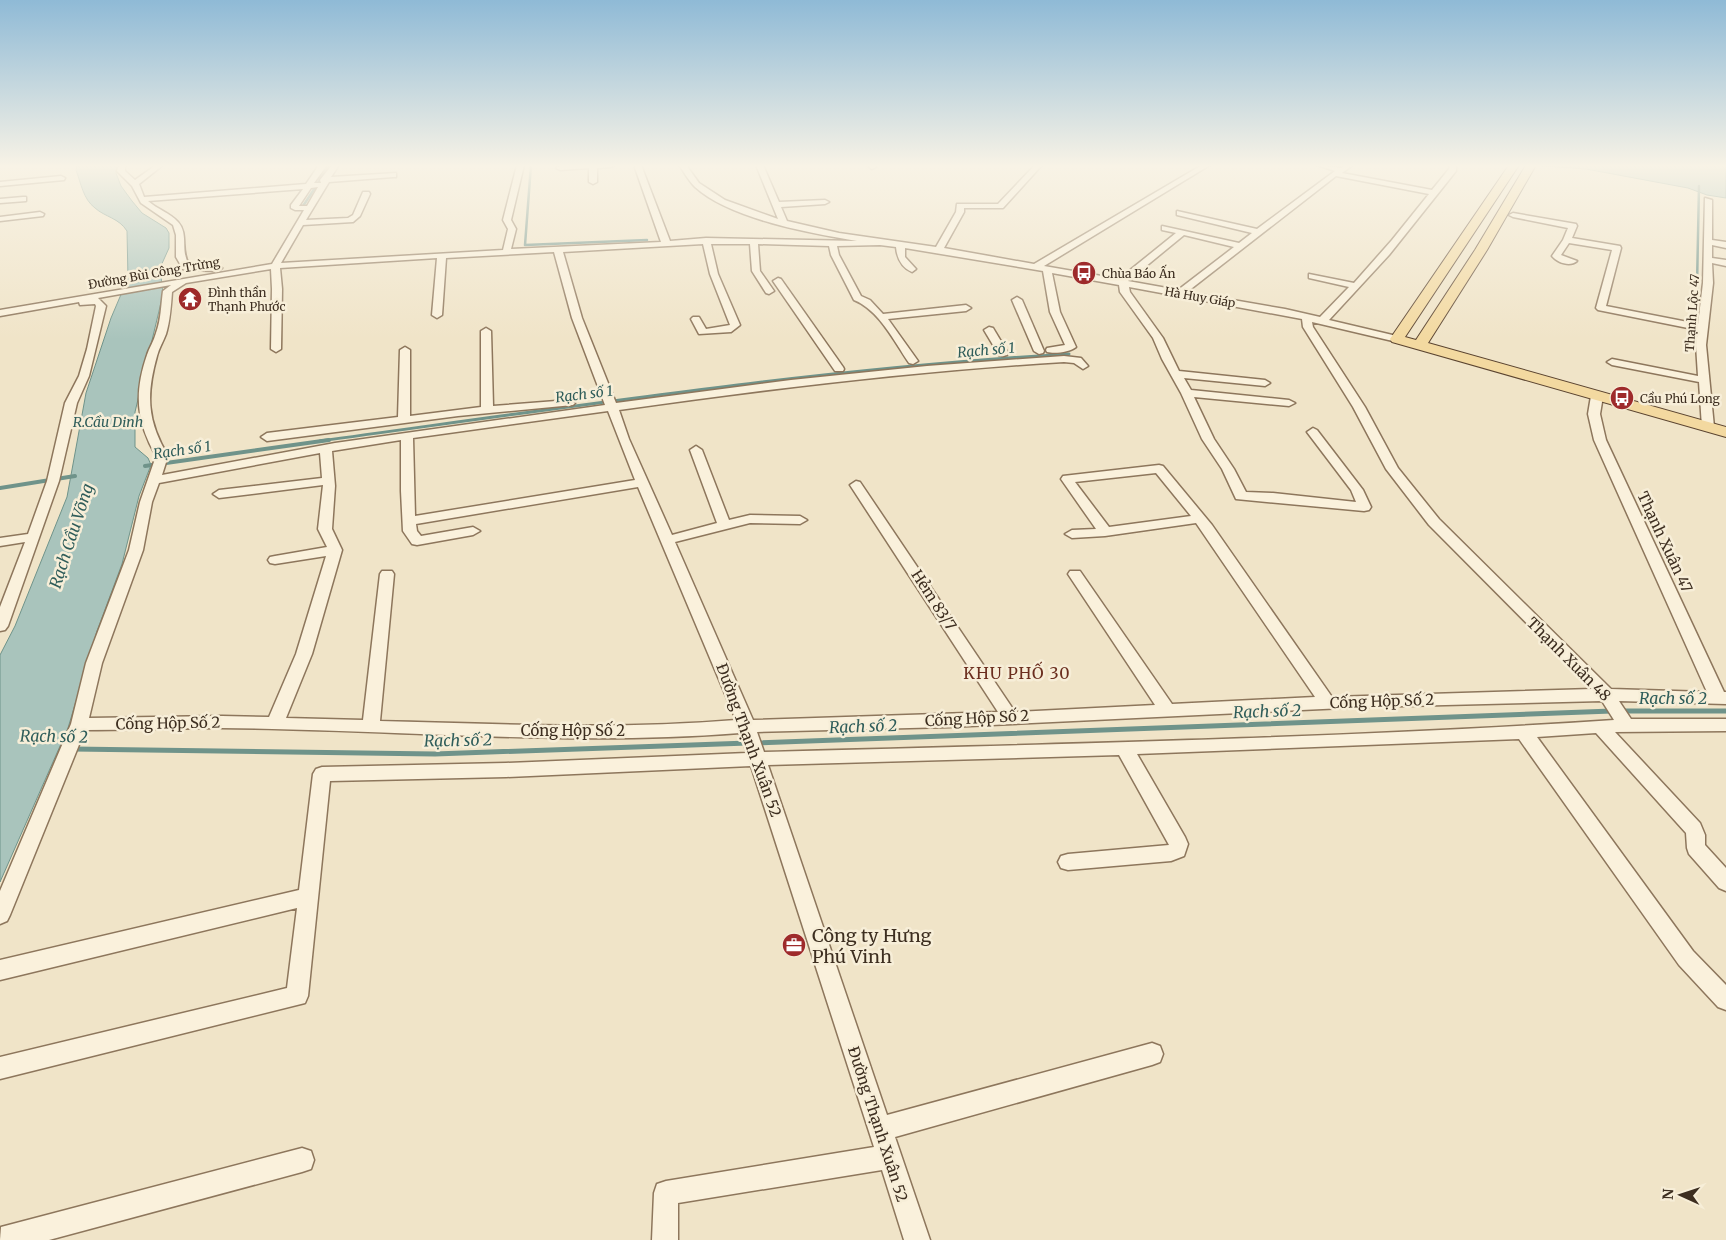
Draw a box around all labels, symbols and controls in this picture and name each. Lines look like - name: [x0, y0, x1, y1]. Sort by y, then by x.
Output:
- street label: Đường Bùi Công Trừng: [87, 254, 222, 292]
- bus stop icon: Chùa Báo Ấn: [1071, 260, 1097, 286]
- place label: Chùa Báo Ấn: [1102, 264, 1175, 281]
- street label: Thạnh Lộc 47: [1682, 273, 1702, 353]
- street label: Hà Huy Giáp: [1163, 283, 1237, 311]
- place label: Đình thần Thạnh Phước: [208, 285, 286, 314]
- temple icon: Đình thần Thạnh Phước: [177, 286, 203, 312]
- water label: Rạch số 1: [956, 339, 1016, 361]
- water label: Rạch số 1: [554, 382, 614, 406]
- bus stop icon: Cầu Phú Long: [1609, 385, 1635, 411]
- place label: Cầu Phú Long: [1640, 391, 1721, 406]
- water label: R.Cầu Dinh: [73, 413, 143, 431]
- water label: Rạch số 1: [152, 437, 212, 463]
- water label: Rạch Cầu Võng: [45, 481, 97, 591]
- street label: Thạnh Xuân 47: [1633, 489, 1697, 596]
- street label: Hẻm 83/7: [907, 566, 961, 634]
- street label: Thạnh Xuân 48: [1523, 613, 1615, 705]
- street label: Đường Thạnh Xuân 52: [712, 661, 786, 820]
- district label: KHU PHỐ 30: [963, 661, 1071, 683]
- water label: Rạch số 2: [1639, 688, 1707, 708]
- street label: Cống Hộp Số 2: [1329, 689, 1435, 712]
- water label: Rạch số 2: [1233, 700, 1301, 722]
- street label: Cống Hộp Số 2: [924, 705, 1030, 730]
- street label: Cống Hộp Số 2: [116, 712, 220, 733]
- water label: Rạch số 2: [829, 715, 897, 737]
- street label: Cống Hộp Số 2: [521, 720, 625, 740]
- water label: Rạch số 2: [20, 725, 88, 747]
- water label: Rạch số 2: [424, 729, 492, 751]
- place label: Công ty Hưng Phú Vinh: [812, 924, 932, 968]
- office icon: Công ty Hưng Phú Vinh: [781, 932, 807, 958]
- street label: Đường Thạnh Xuân 52: [844, 1044, 912, 1204]
- north arrow: [1656, 1170, 1706, 1220]
- text: N: [1659, 1188, 1677, 1200]

